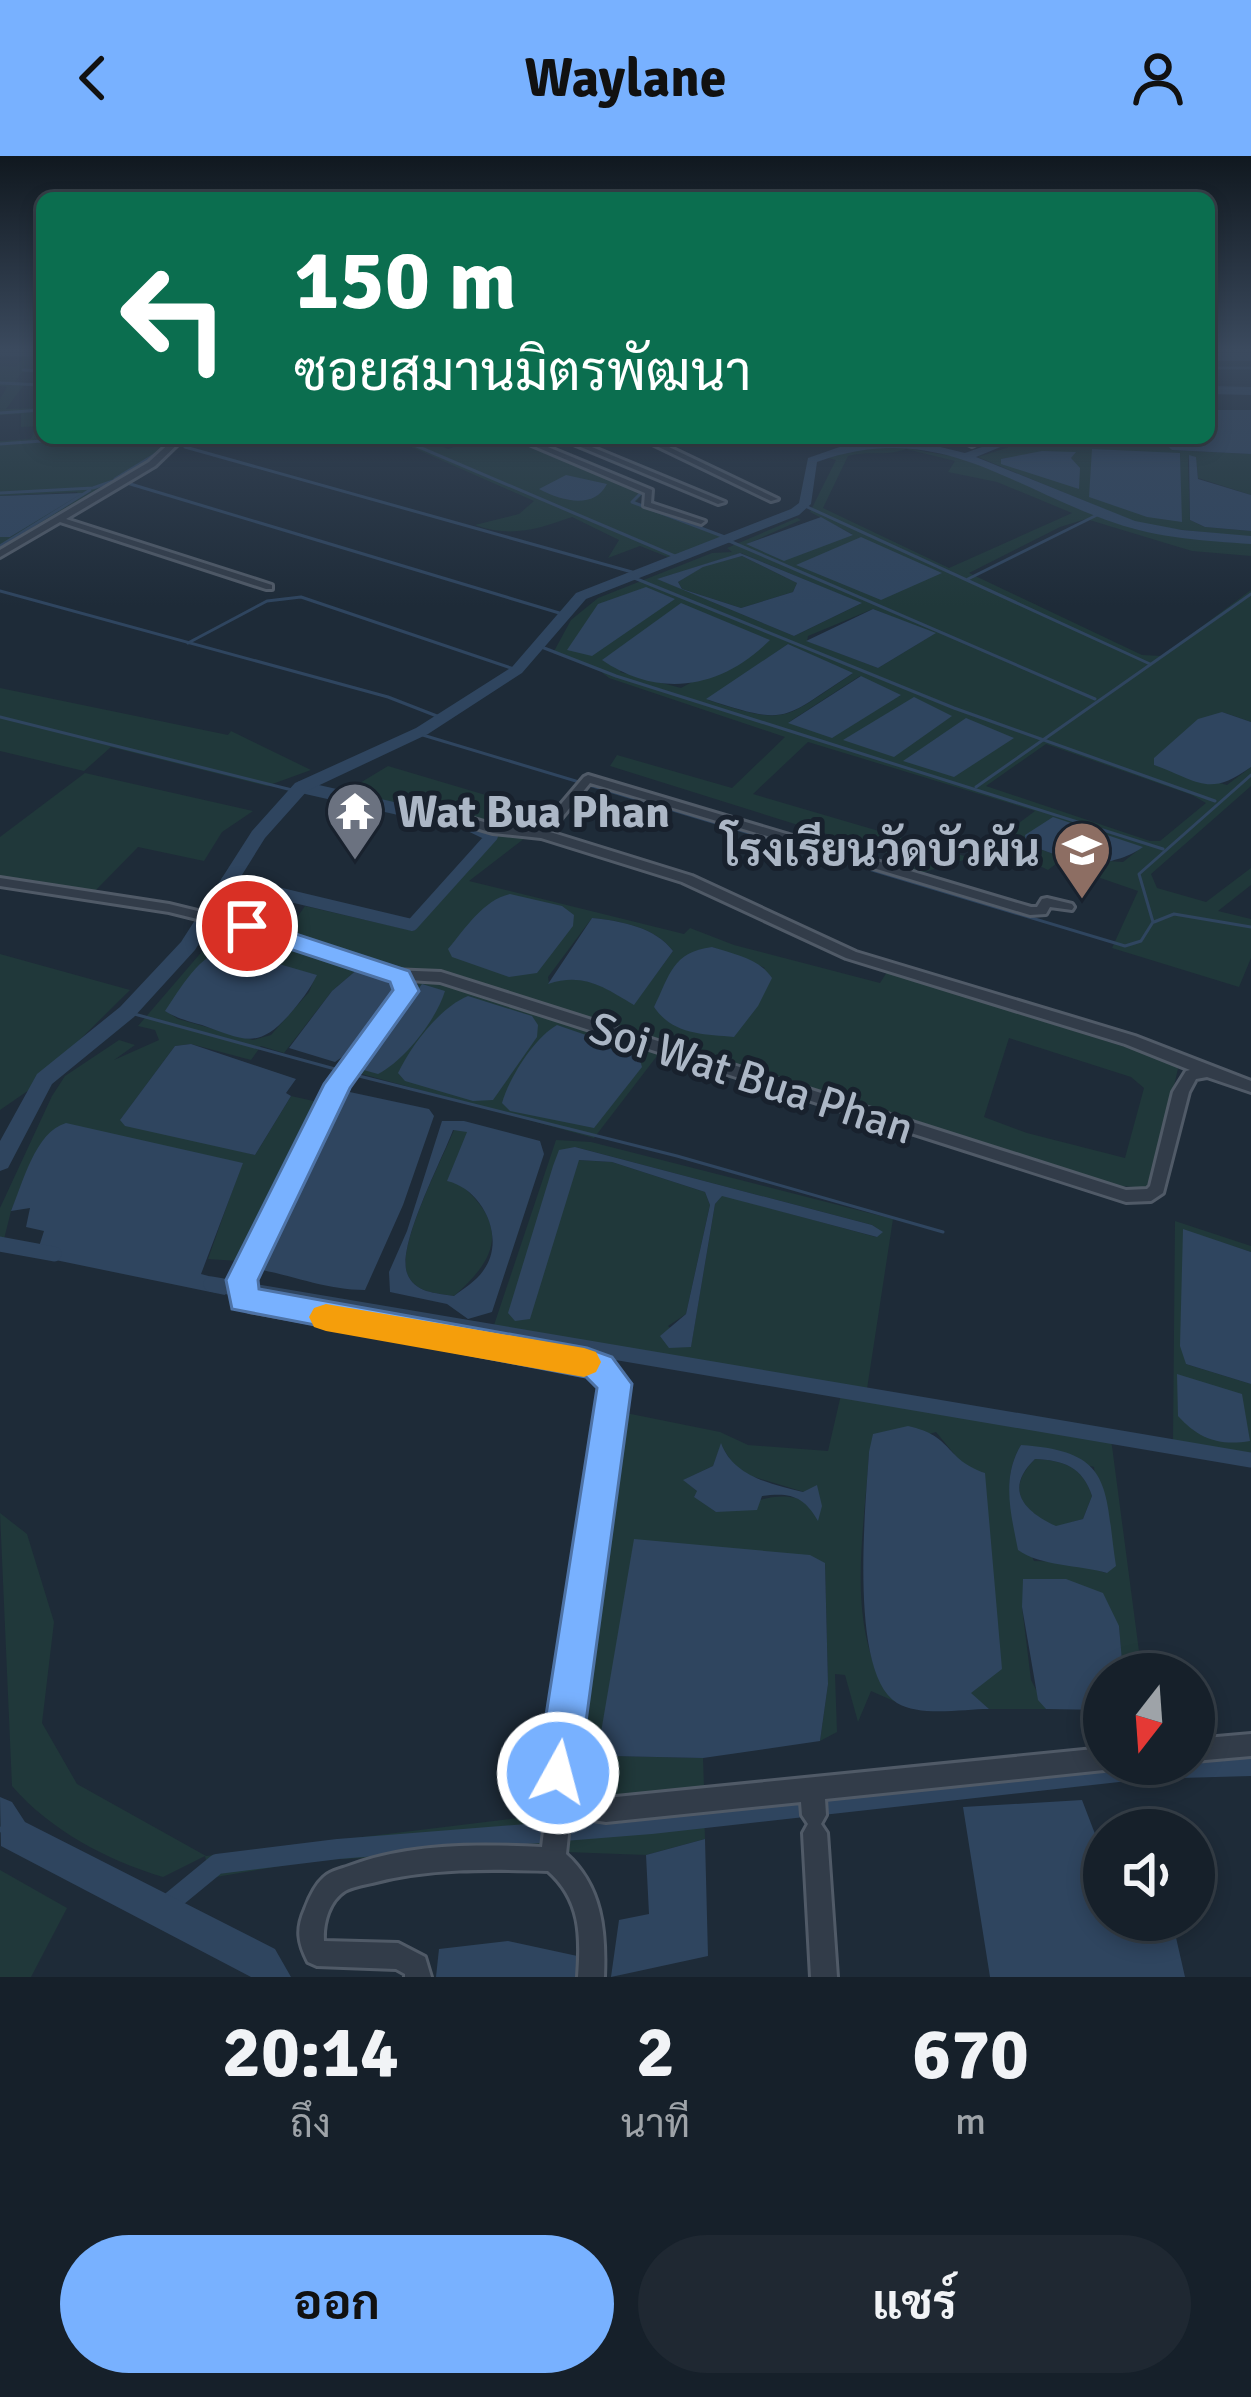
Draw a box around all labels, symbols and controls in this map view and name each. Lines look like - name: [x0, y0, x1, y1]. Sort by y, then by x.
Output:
- icon: back: [60, 45, 126, 111]
- text: Waylane: [524, 45, 727, 112]
- icon: person: [1125, 45, 1191, 111]
- text: 150 m: [294, 229, 516, 333]
- icon: left: [96, 240, 252, 396]
- text: ซอยสมานมิตรพัฒนา: [294, 339, 751, 406]
- temple icon: Wat Bua Phan: [324, 780, 386, 862]
- place label: Wat Bua Phan: [397, 785, 670, 840]
- place label: โรงเรียนวัดบัวผัน: [718, 819, 1040, 879]
- school or university icon: โรงเรียนวัดบัวผัน: [1051, 819, 1113, 901]
- pin: [196, 875, 298, 977]
- icon: arrive: [214, 893, 280, 959]
- street label: Soi Wat Bua Phan: [583, 1000, 920, 1157]
- north arrow: [1083, 1653, 1215, 1785]
- map controls: [1083, 1653, 1215, 1941]
- position arrow: [495, 1710, 621, 1836]
- button: sound: [1083, 1809, 1215, 1941]
- text: 20:14: [222, 2008, 399, 2097]
- text: 2: [636, 2008, 675, 2097]
- text: 670: [912, 2010, 1029, 2099]
- text: m: [955, 2097, 986, 2145]
- text: ถึง: [290, 2100, 331, 2148]
- text: นาที: [621, 2100, 690, 2148]
- button: ออก: [60, 2235, 614, 2373]
- button: แชร์: [638, 2235, 1191, 2373]

